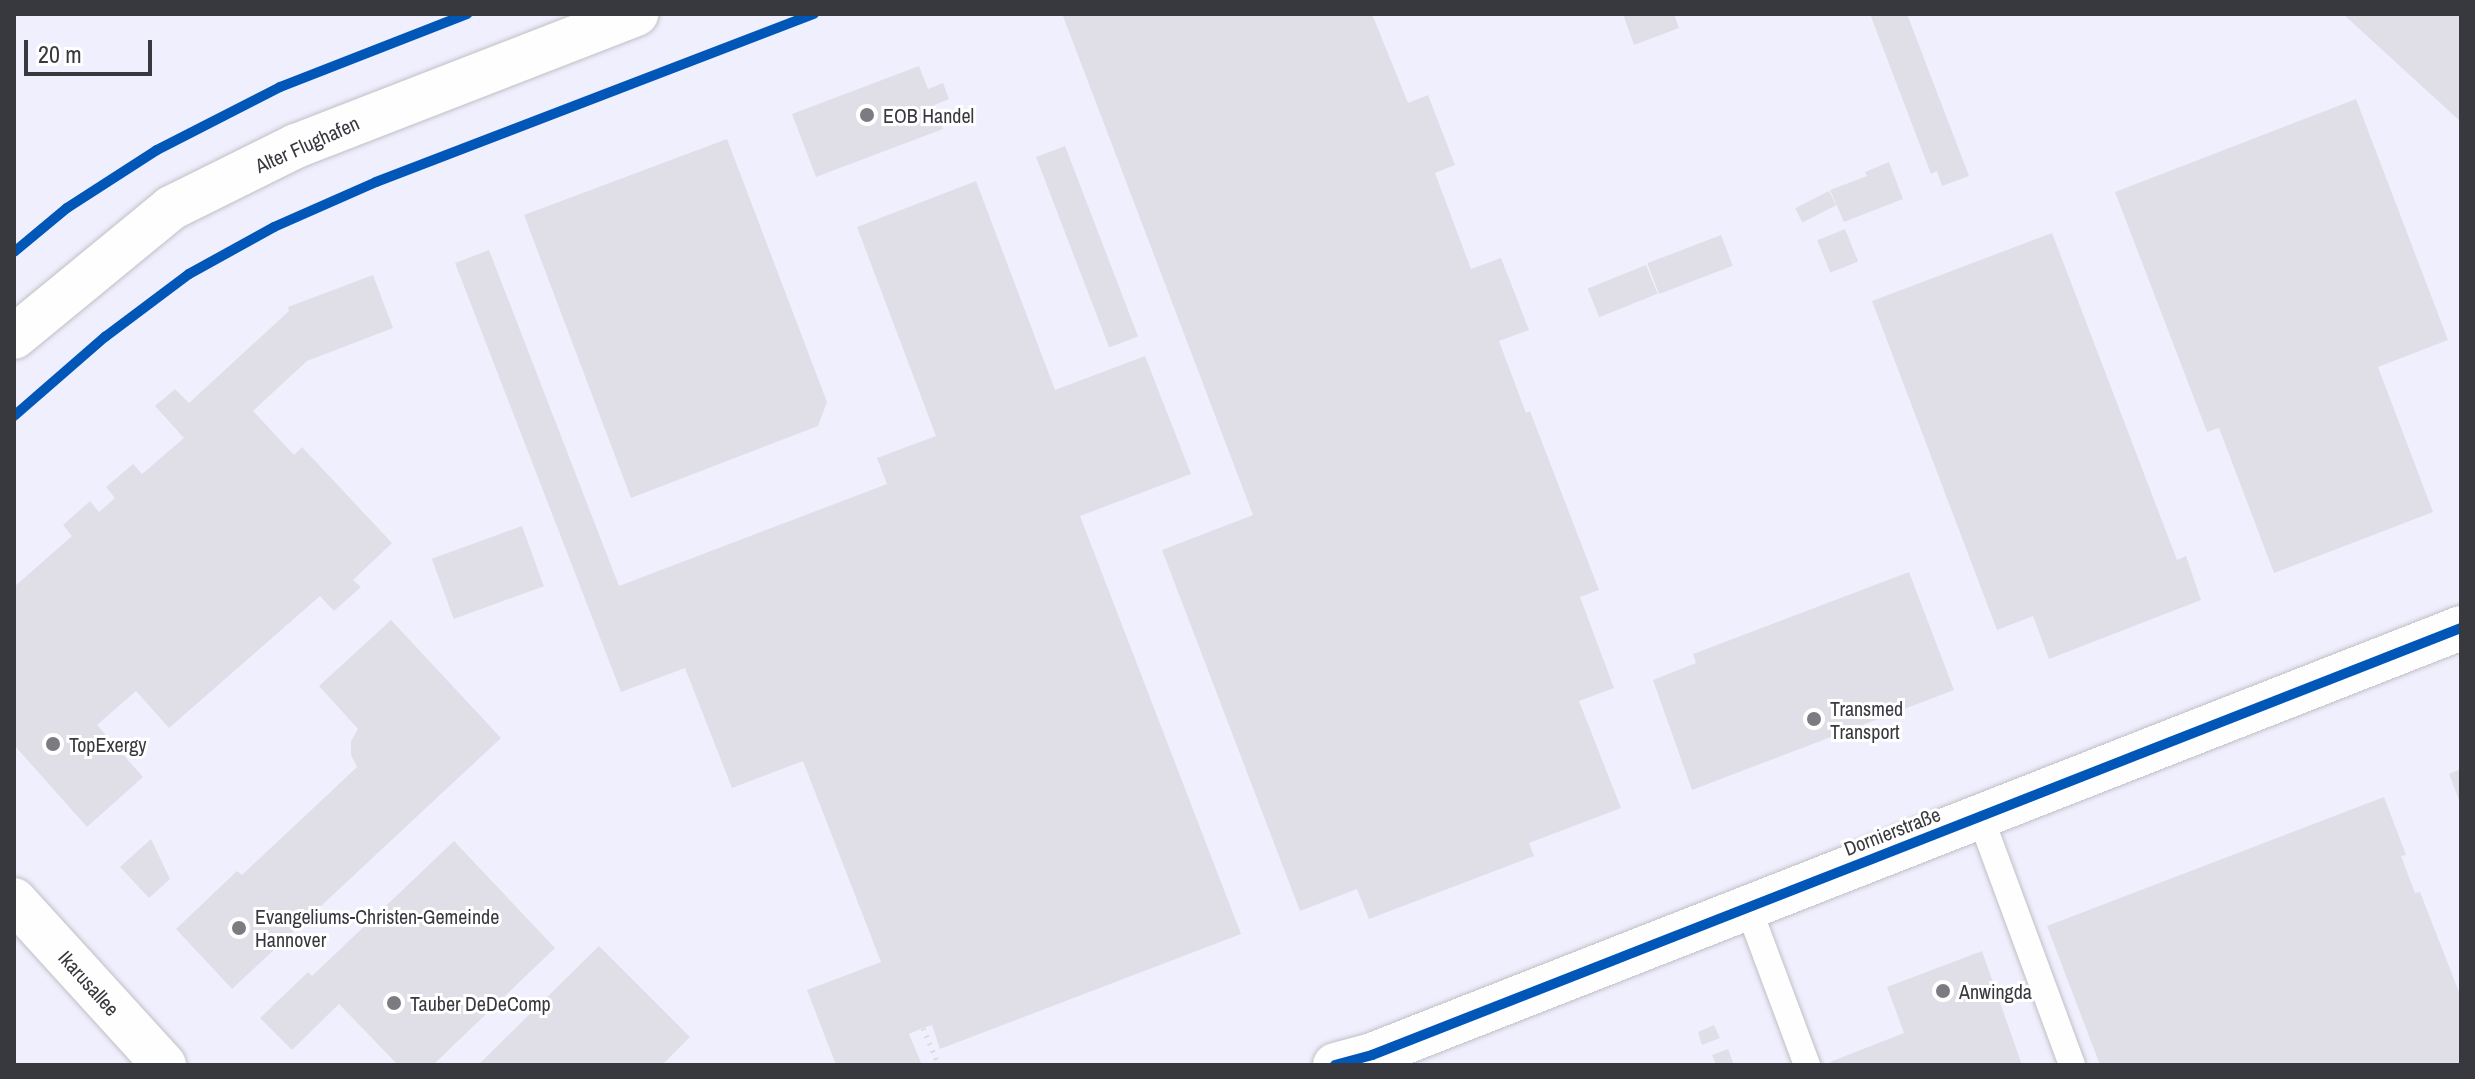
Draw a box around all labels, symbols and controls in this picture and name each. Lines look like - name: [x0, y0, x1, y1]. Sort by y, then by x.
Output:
- scale bar: [28, 24, 156, 74]
- text: 20 m: [38, 38, 82, 70]
- place label: EOB Handel: [883, 103, 974, 127]
- marker: EOB Handel: [858, 106, 876, 124]
- street label: Alter Flughafen: [251, 110, 363, 178]
- place label: Transmed Transport: [1830, 696, 1903, 743]
- marker: Transmed Transport: [1805, 710, 1823, 728]
- place label: TopExergy: [69, 732, 146, 756]
- marker: TopExergy: [44, 735, 62, 753]
- street label: Dornierstraße: [1840, 802, 1944, 860]
- place label: Evangeliums-Christen-Gemeinde Hannover: [255, 904, 499, 951]
- marker: Evangeliums-Christen-Gemeinde Hannover: [230, 919, 248, 937]
- street label: Ikarusallee: [54, 946, 124, 1020]
- place label: Anwingda: [1959, 979, 2032, 1003]
- marker: Anwingda: [1934, 982, 1952, 1000]
- place label: Tauber DeDeComp: [410, 991, 551, 1015]
- marker: Tauber DeDeComp: [385, 994, 403, 1012]

